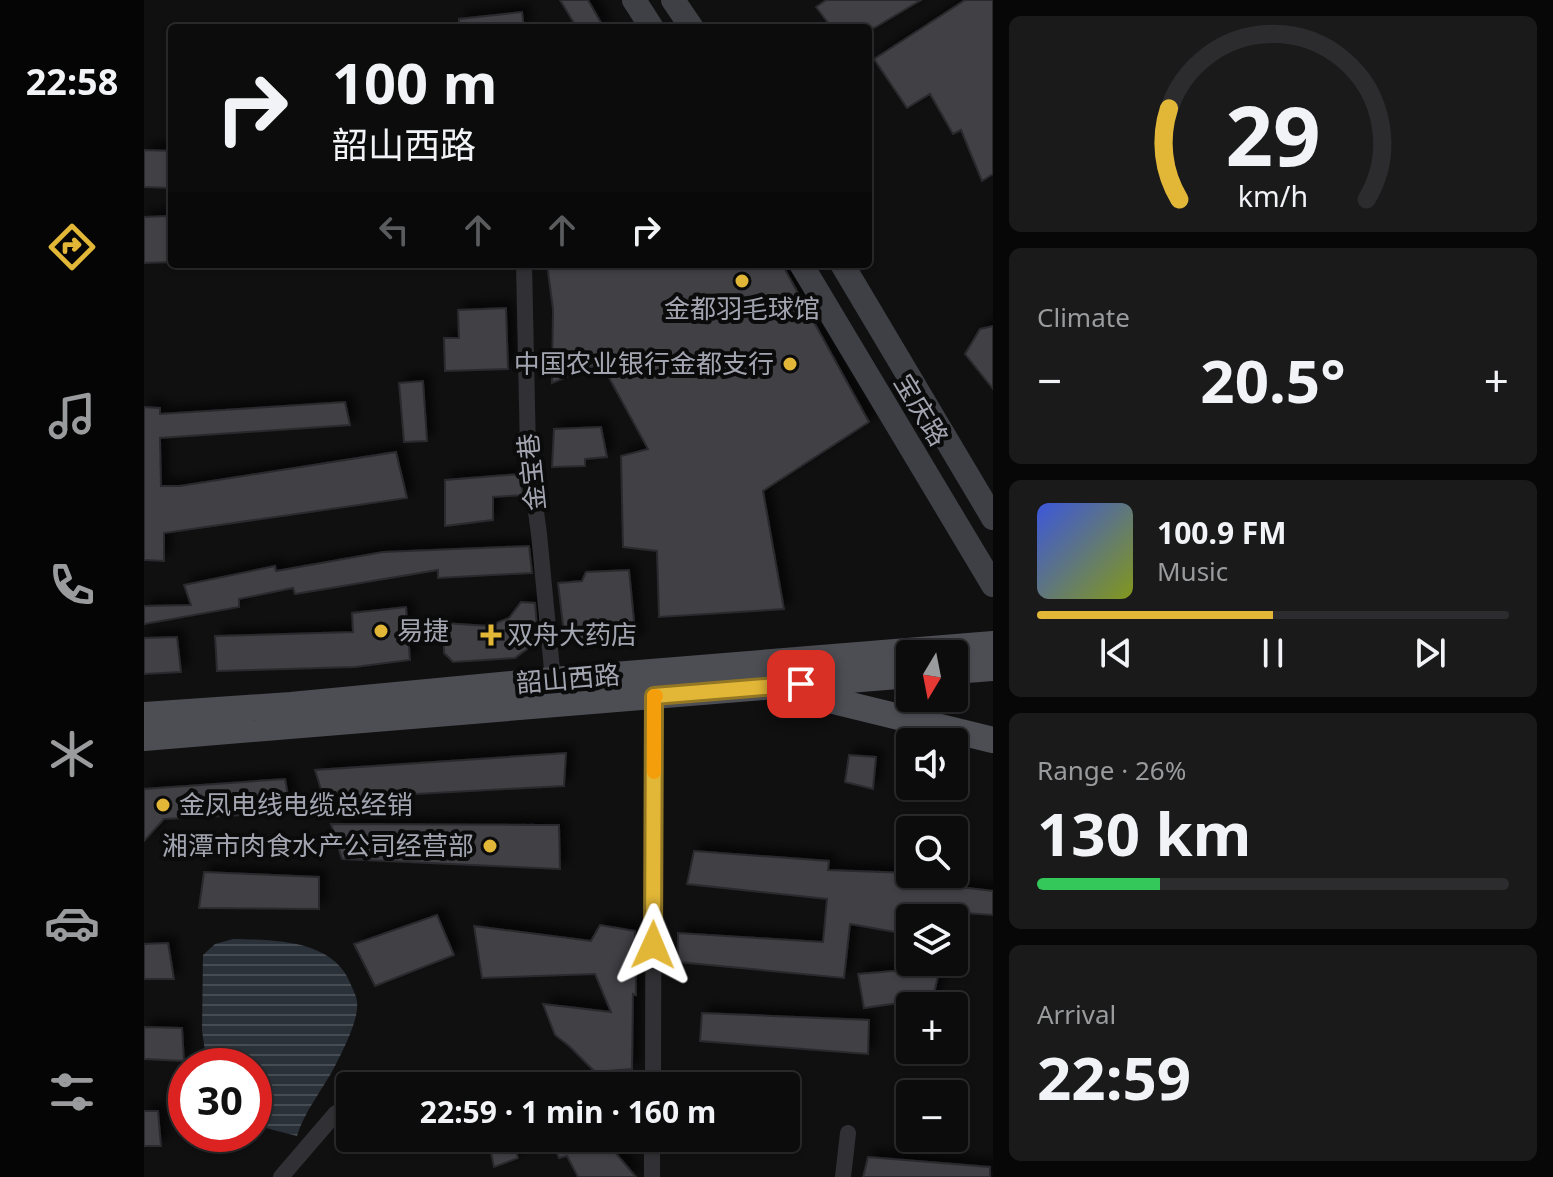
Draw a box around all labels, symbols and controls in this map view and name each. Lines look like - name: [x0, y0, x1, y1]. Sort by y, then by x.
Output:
- text: 100 m: [332, 44, 497, 120]
- icon: right: [200, 56, 304, 160]
- text: 22:58: [26, 57, 118, 106]
- text: 29: [1225, 77, 1321, 190]
- text: 韶山西路: [332, 120, 476, 169]
- text: km/h: [1238, 176, 1308, 215]
- icon: left: [372, 208, 416, 252]
- icon: ahead: [456, 208, 500, 252]
- icon: ahead: [540, 208, 584, 252]
- icon: right: [624, 208, 668, 252]
- icon: directions: [44, 219, 100, 275]
- marker: 金都羽毛球馆: [733, 272, 751, 290]
- place label: 金都羽毛球馆: [664, 290, 820, 326]
- text: Climate: [1037, 299, 1130, 335]
- text: 20.5°: [1200, 339, 1346, 421]
- place label: 中国农业银行金都支行: [514, 345, 774, 381]
- text: −: [1037, 350, 1062, 410]
- text: +: [1484, 350, 1509, 410]
- marker: 中国农业银行金都支行: [781, 355, 799, 373]
- street label: 宝庆路: [886, 367, 957, 452]
- icon: music: [44, 388, 100, 444]
- street label: 金宝巷: [509, 431, 553, 513]
- text: 100.9 FM: [1157, 512, 1287, 553]
- text: Music: [1157, 553, 1228, 589]
- icon: phone: [44, 557, 100, 613]
- place label: 易捷: [397, 612, 449, 648]
- place label: 双舟大药店: [507, 616, 637, 652]
- marker: 易捷: [372, 622, 390, 640]
- marker: 双舟大药店: [482, 626, 500, 644]
- icon: previous: [1094, 631, 1138, 675]
- icon: pause: [1251, 631, 1295, 675]
- icon: next: [1408, 631, 1452, 675]
- north arrow: [896, 640, 968, 712]
- map controls: [896, 640, 968, 1152]
- pin: [767, 650, 835, 718]
- street label: 韶山西路: [515, 656, 621, 700]
- icon: arrive: [779, 662, 823, 706]
- icon: climate: [44, 726, 100, 782]
- button: sound: [896, 728, 968, 800]
- text: Range · 26%: [1037, 752, 1186, 788]
- place label: 金凤电线电缆总经销: [179, 786, 413, 822]
- text: 130 km: [1037, 792, 1251, 874]
- marker: 金凤电线电缆总经销: [154, 796, 172, 814]
- button: search: [896, 816, 968, 888]
- place label: 湘潭市肉食水产公司经营部: [162, 827, 474, 863]
- marker: 湘潭市肉食水产公司经营部: [481, 837, 499, 855]
- icon: car: [44, 895, 100, 951]
- position arrow: [611, 903, 695, 987]
- button: layers: [896, 904, 968, 976]
- button: +: [896, 992, 968, 1064]
- text: Arrival: [1037, 996, 1116, 1032]
- text: 22:59: [1037, 1036, 1191, 1118]
- speed limit sign: 30: [168, 1048, 272, 1152]
- icon: filters: [44, 1064, 100, 1120]
- button: −: [896, 1080, 968, 1152]
- text: 22:59 · 1 min · 160 m: [420, 1091, 716, 1132]

